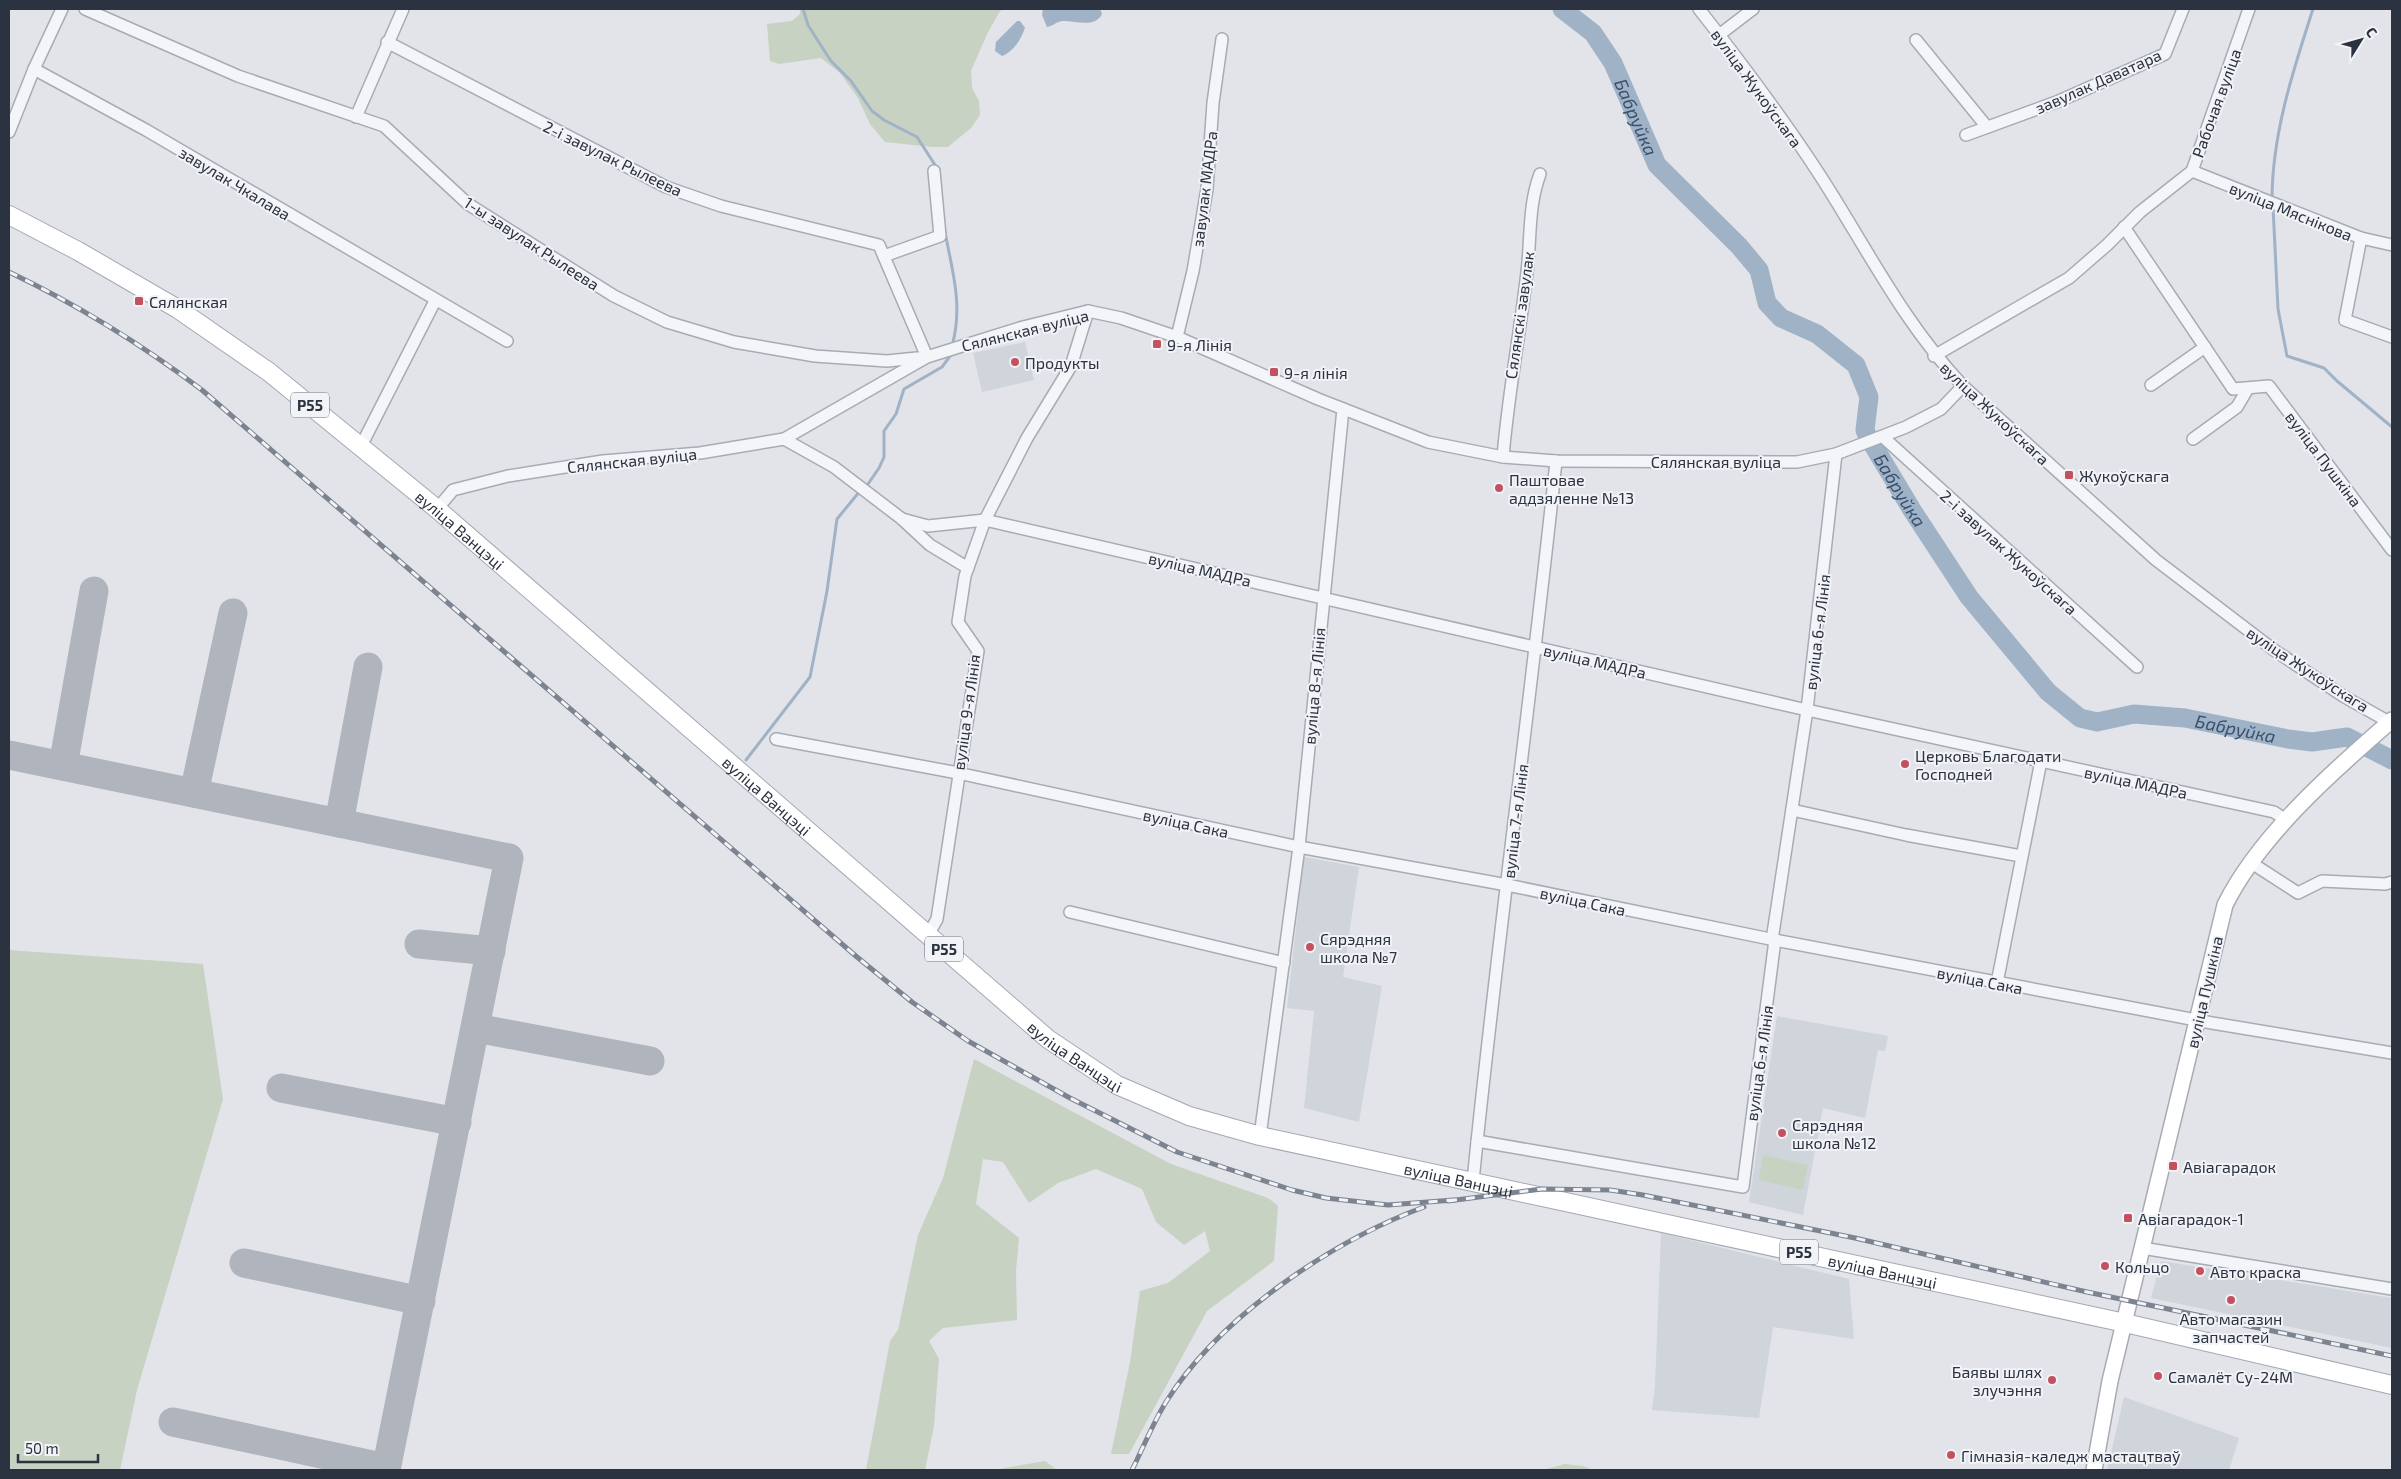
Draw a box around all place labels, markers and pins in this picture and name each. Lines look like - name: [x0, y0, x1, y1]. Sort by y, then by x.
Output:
- place label: Сялянская: [149, 292, 228, 311]
- marker: Сялянская: [133, 295, 145, 307]
- place label: 9-я Лінія: [1167, 335, 1232, 354]
- marker: 9-я Лінія: [1151, 338, 1163, 350]
- place label: Продукты: [1025, 353, 1100, 373]
- marker: Продукты: [1009, 356, 1021, 368]
- place label: 9-я лінія: [1284, 363, 1348, 382]
- marker: 9-я лінія: [1268, 366, 1280, 378]
- place label: Жукоўскага: [2079, 466, 2169, 486]
- marker: Жукоўскага: [2063, 469, 2075, 481]
- place label: Паштовае аддзяленне №13: [1509, 470, 1634, 507]
- marker: Паштовае аддзяленне №13: [1493, 482, 1505, 494]
- place label: Церковь Благодати Господней: [1915, 746, 2061, 783]
- marker: Церковь Благодати Господней: [1899, 758, 1911, 770]
- place label: Сярэдняя школа №7: [1320, 929, 1397, 966]
- marker: Сярэдняя школа №7: [1304, 941, 1316, 953]
- place label: Сярэдняя школа №12: [1792, 1115, 1876, 1152]
- marker: Сярэдняя школа №12: [1776, 1127, 1788, 1139]
- place label: Авіагарадок: [2183, 1157, 2277, 1176]
- marker: Авіагарадок: [2167, 1160, 2179, 1172]
- place label: Авіагарадок-1: [2138, 1209, 2244, 1228]
- marker: Авіагарадок-1: [2122, 1212, 2134, 1224]
- place label: Кольцо: [2115, 1257, 2169, 1276]
- marker: Кольцо: [2099, 1260, 2111, 1272]
- place label: Авто краска: [2210, 1262, 2301, 1281]
- marker: Авто краска: [2194, 1265, 2206, 1277]
- marker: Авто магазин запчастей: [2225, 1294, 2237, 1306]
- place label: Авто магазин запчастей: [2180, 1309, 2282, 1346]
- place label: Баявы шлях злучэння: [1952, 1362, 2042, 1400]
- place label: Самалёт Су-24М: [2168, 1367, 2293, 1387]
- marker: Самалёт Су-24М: [2152, 1370, 2164, 1382]
- marker: Баявы шлях злучэння: [2046, 1374, 2058, 1386]
- place label: Гімназія-каледж мастацтваў: [1961, 1446, 2181, 1466]
- marker: Гімназія-каледж мастацтваў: [1945, 1449, 1957, 1461]

